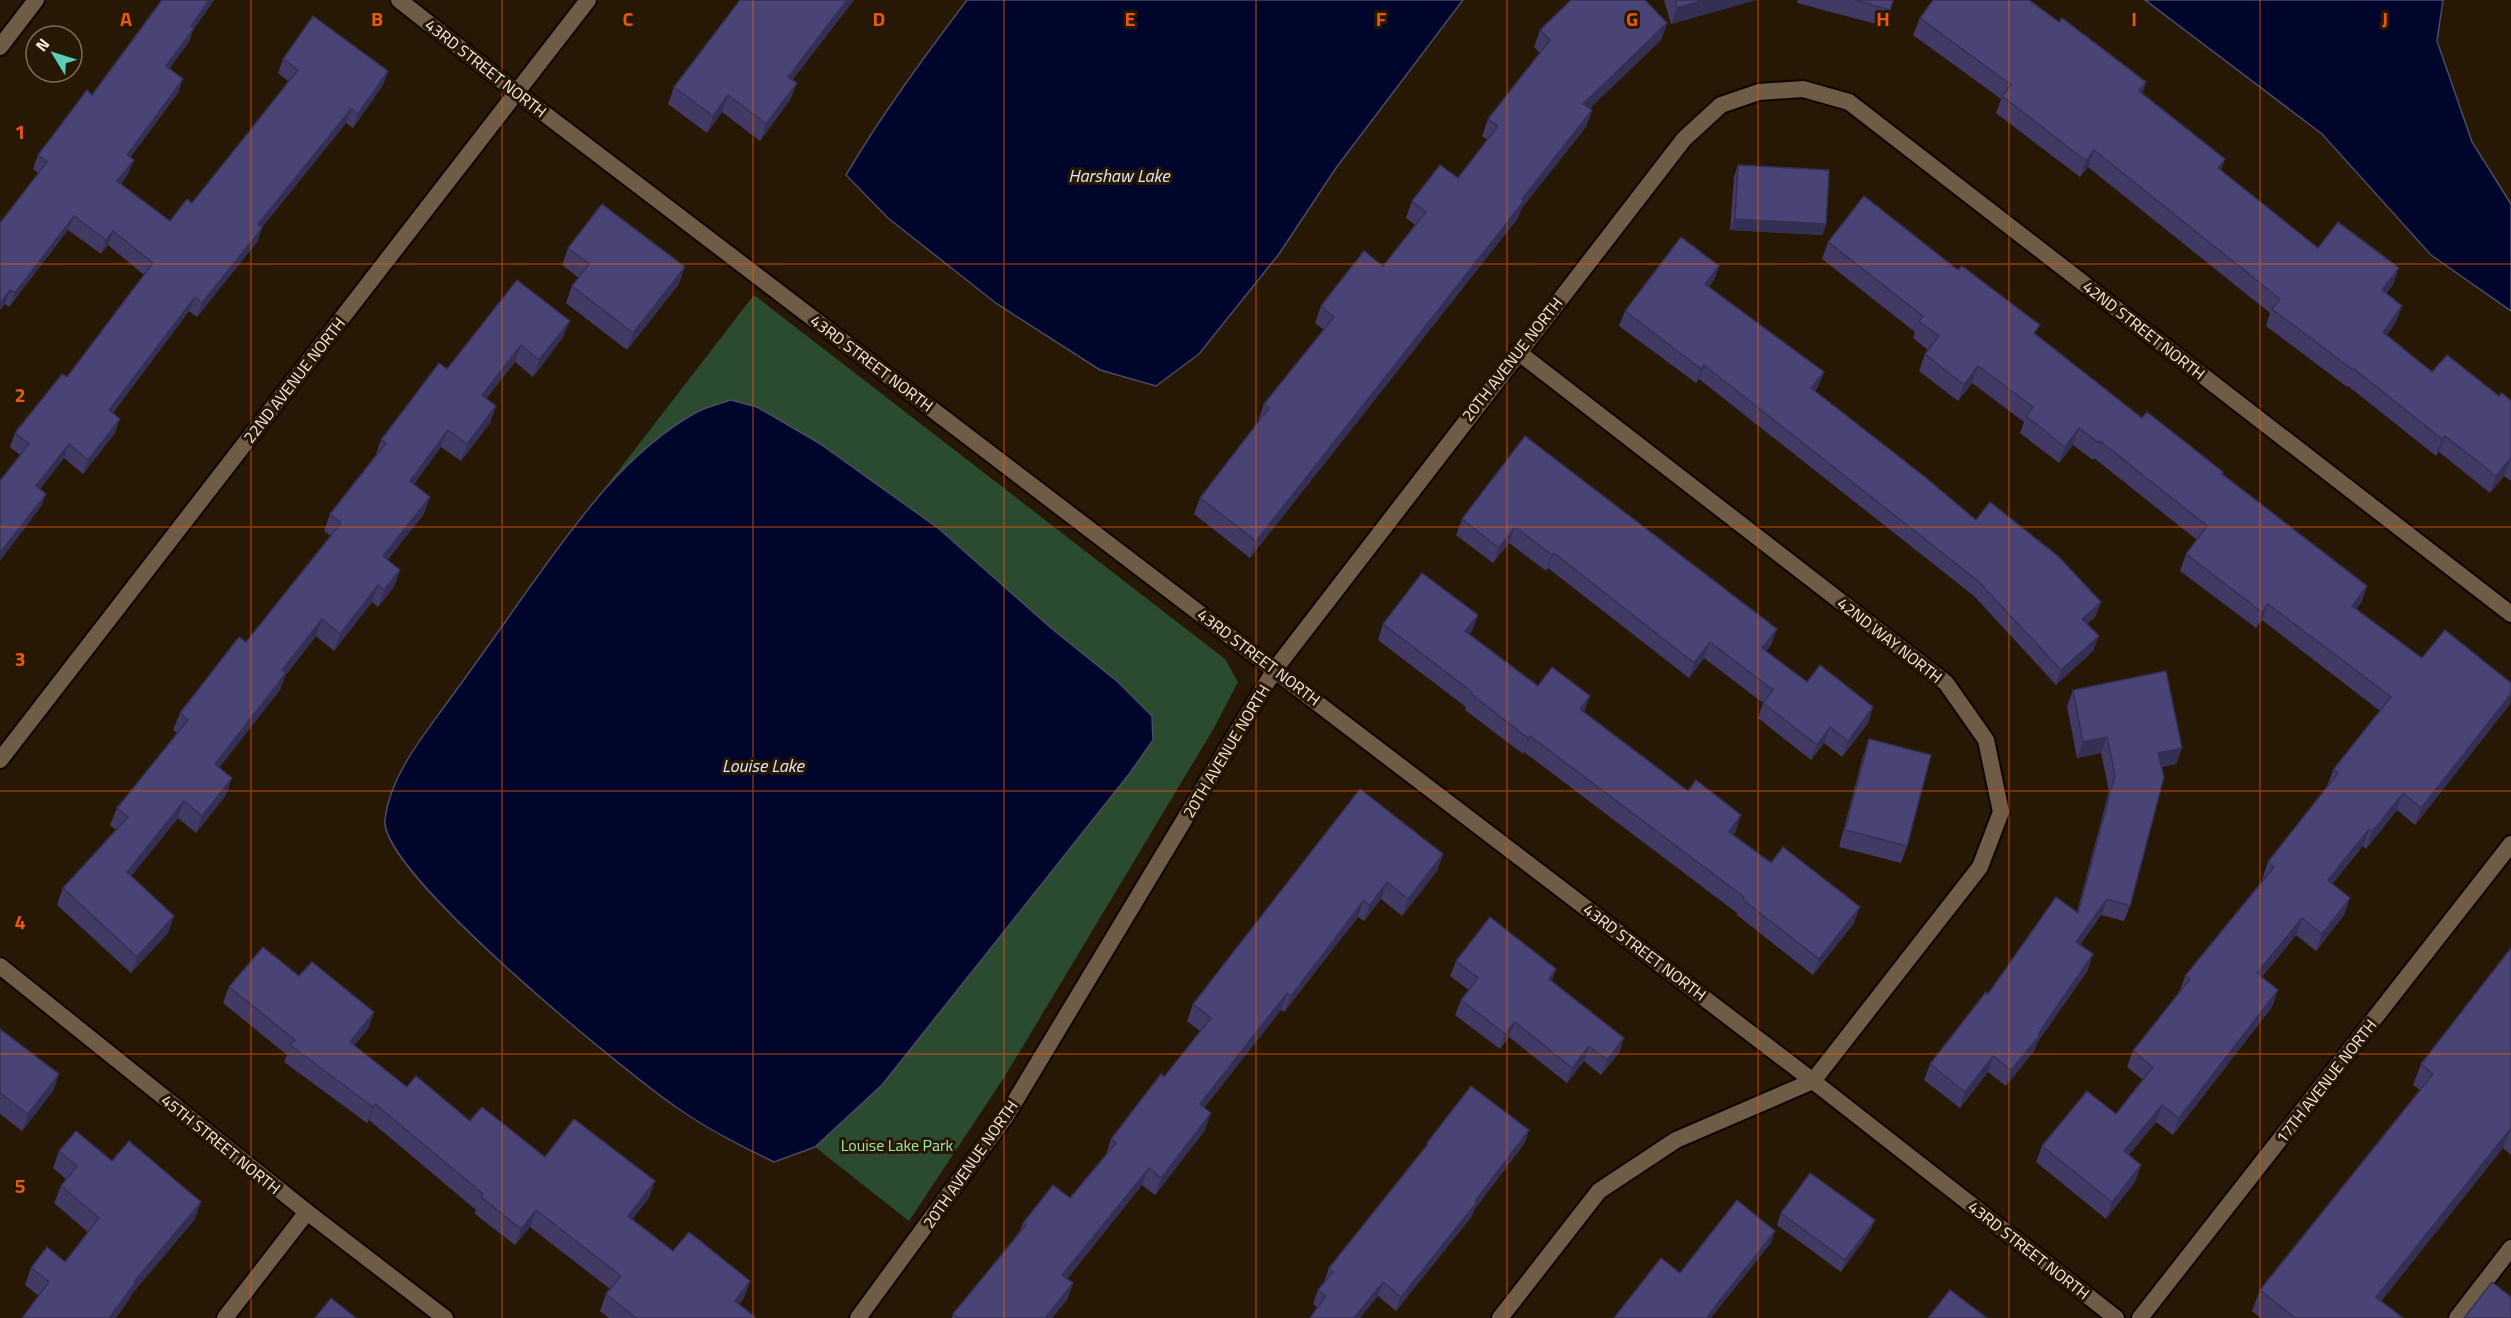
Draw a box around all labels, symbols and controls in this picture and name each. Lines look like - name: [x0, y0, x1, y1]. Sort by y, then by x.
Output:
- text: A: [120, 3, 132, 34]
- text: B: [371, 3, 383, 34]
- text: C: [623, 3, 634, 34]
- text: D: [873, 3, 885, 34]
- text: E: [1124, 3, 1136, 34]
- text: F: [1376, 3, 1387, 34]
- text: G: [1626, 3, 1638, 34]
- text: H: [1876, 3, 1890, 34]
- text: I: [2131, 3, 2137, 34]
- text: J: [2382, 3, 2388, 34]
- street label: 43RD STREET NORTH: [420, 13, 552, 123]
- north arrow: [24, 24, 84, 84]
- text: N: [29, 33, 55, 57]
- text: 1: [14, 116, 26, 147]
- water label: Harshaw Lake: [1068, 162, 1171, 189]
- street label: 42ND STREET NORTH: [2078, 275, 2210, 385]
- street label: 20TH AVENUE NORTH: [1456, 292, 1568, 426]
- street label: 43RD STREET NORTH: [805, 309, 939, 417]
- street label: 22ND AVENUE NORTH: [237, 312, 351, 448]
- text: 2: [14, 379, 26, 410]
- street label: 42ND WAY NORTH: [1832, 591, 1948, 689]
- street label: 43RD STREET NORTH: [1192, 603, 1326, 711]
- text: 3: [14, 643, 26, 674]
- street label: 20TH AVENUE NORTH: [1177, 680, 1275, 822]
- water label: Louise Lake: [722, 752, 806, 779]
- street label: 43RD STREET NORTH: [1578, 898, 1712, 1006]
- text: 4: [14, 906, 26, 937]
- street label: 17TH AVENUE NORTH: [2270, 1014, 2382, 1148]
- street label: 45TH STREET NORTH: [156, 1088, 286, 1200]
- street label: 20TH AVENUE NORTH: [917, 1095, 1023, 1233]
- park label: Louise Lake Park: [841, 1133, 954, 1157]
- text: 5: [14, 1170, 26, 1201]
- street label: 43RD STREET NORTH: [1963, 1195, 2095, 1305]

